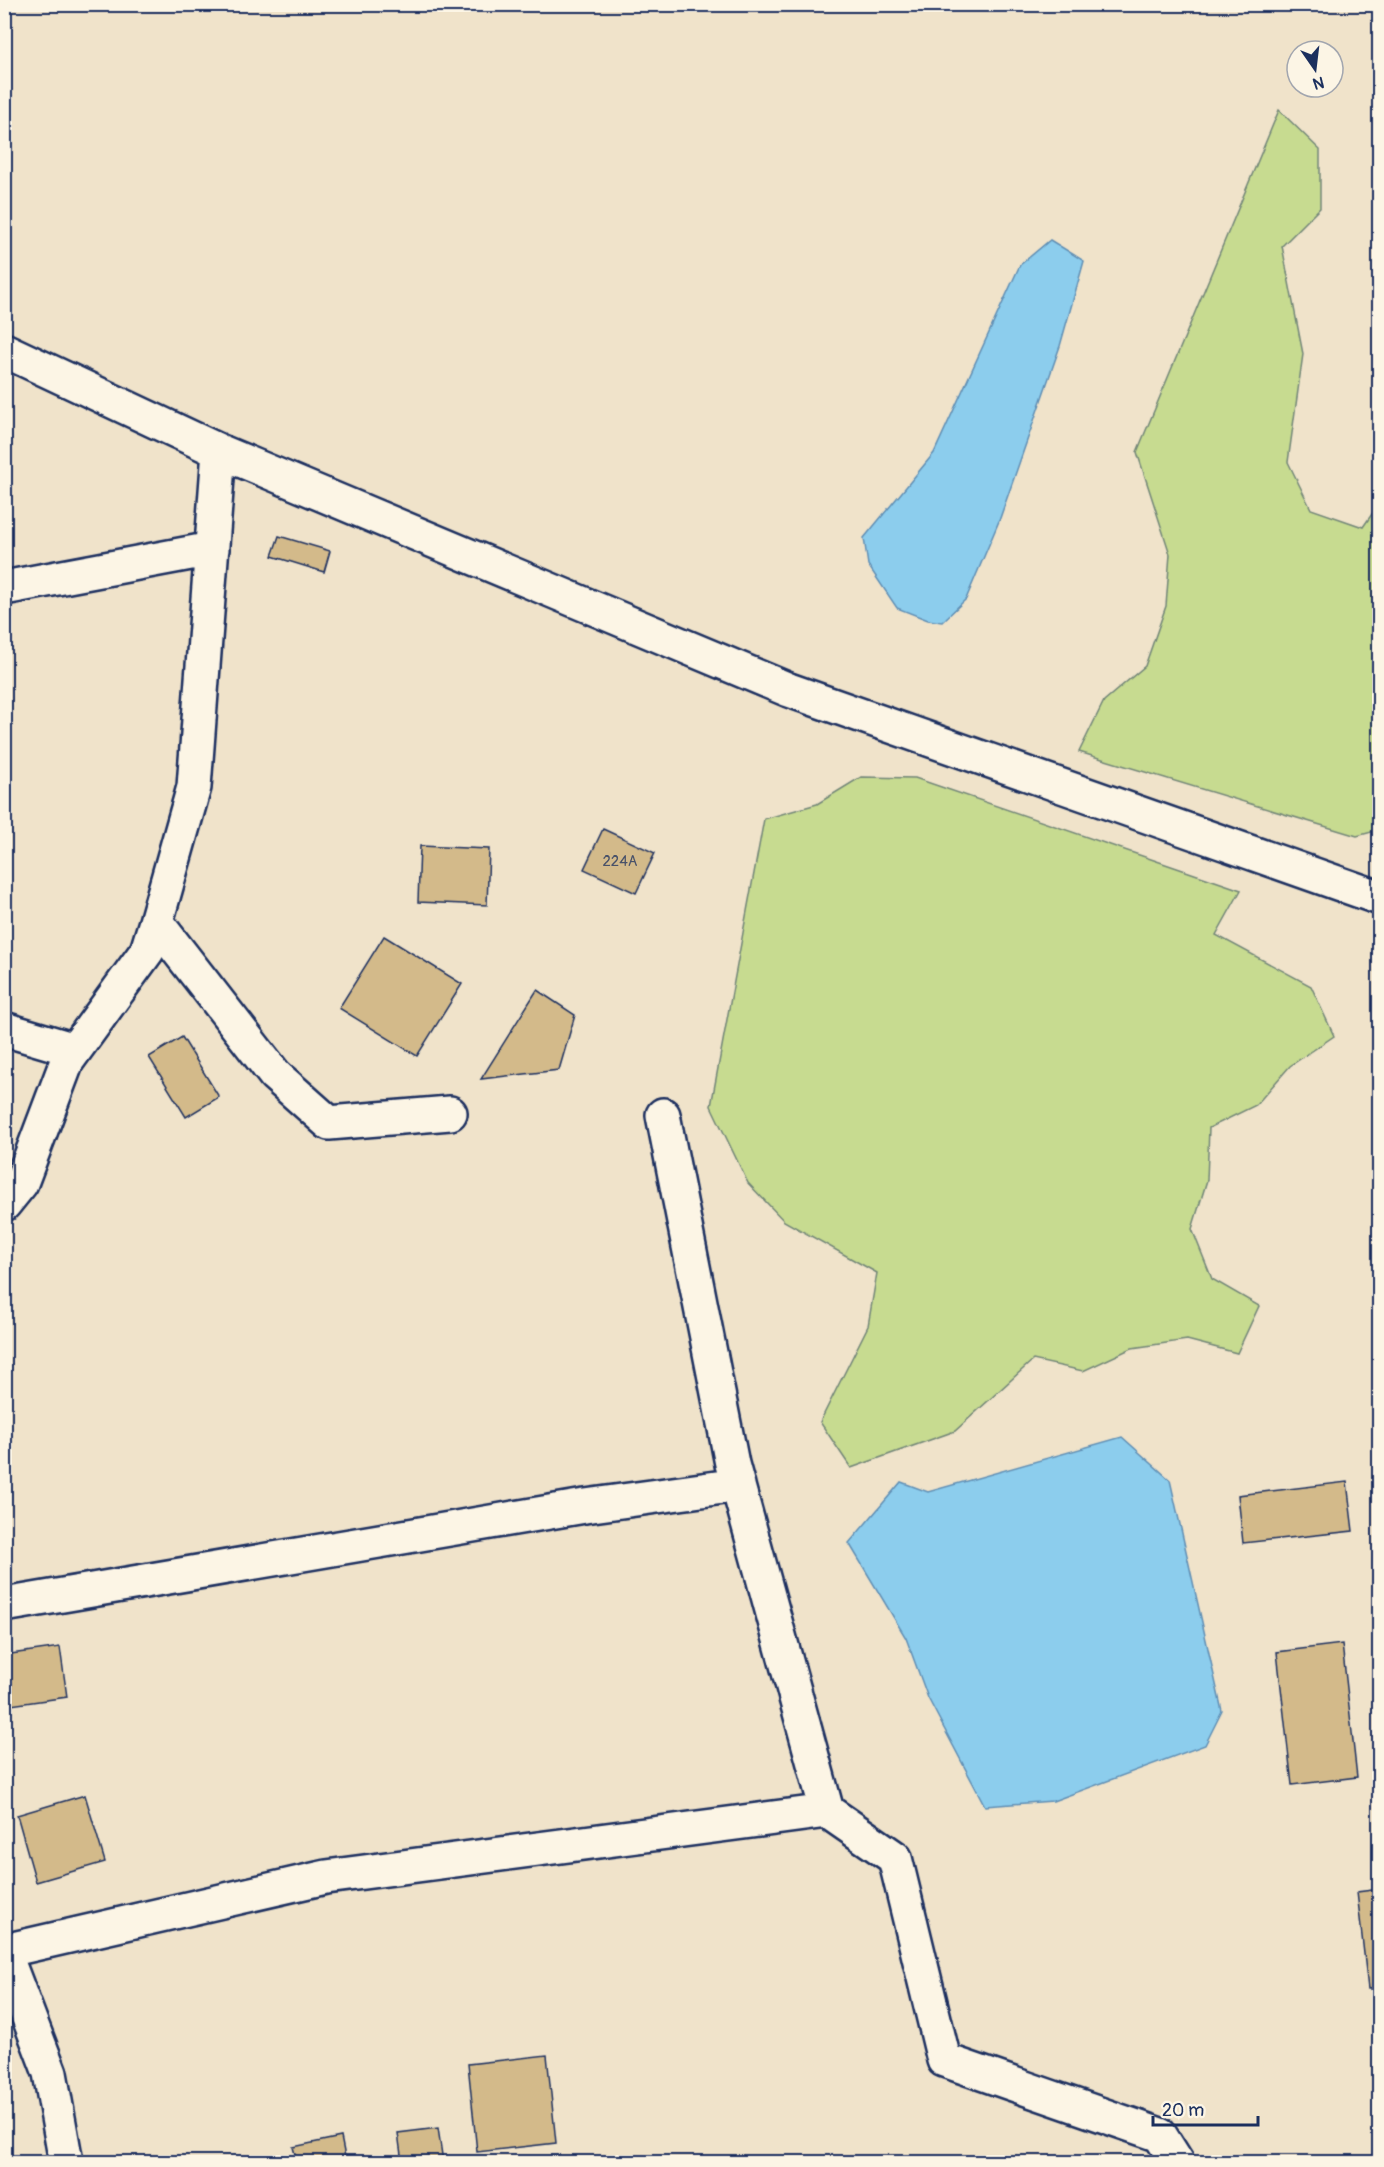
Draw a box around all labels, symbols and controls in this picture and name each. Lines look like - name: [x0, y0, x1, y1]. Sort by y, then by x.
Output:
- north arrow: [1285, 39, 1345, 99]
- text: N: [1311, 72, 1326, 94]
- house number: 224А: [602, 852, 638, 871]
- scale bar: [1153, 2089, 1258, 2127]
- text: 20 m: [1162, 2099, 1204, 2122]

